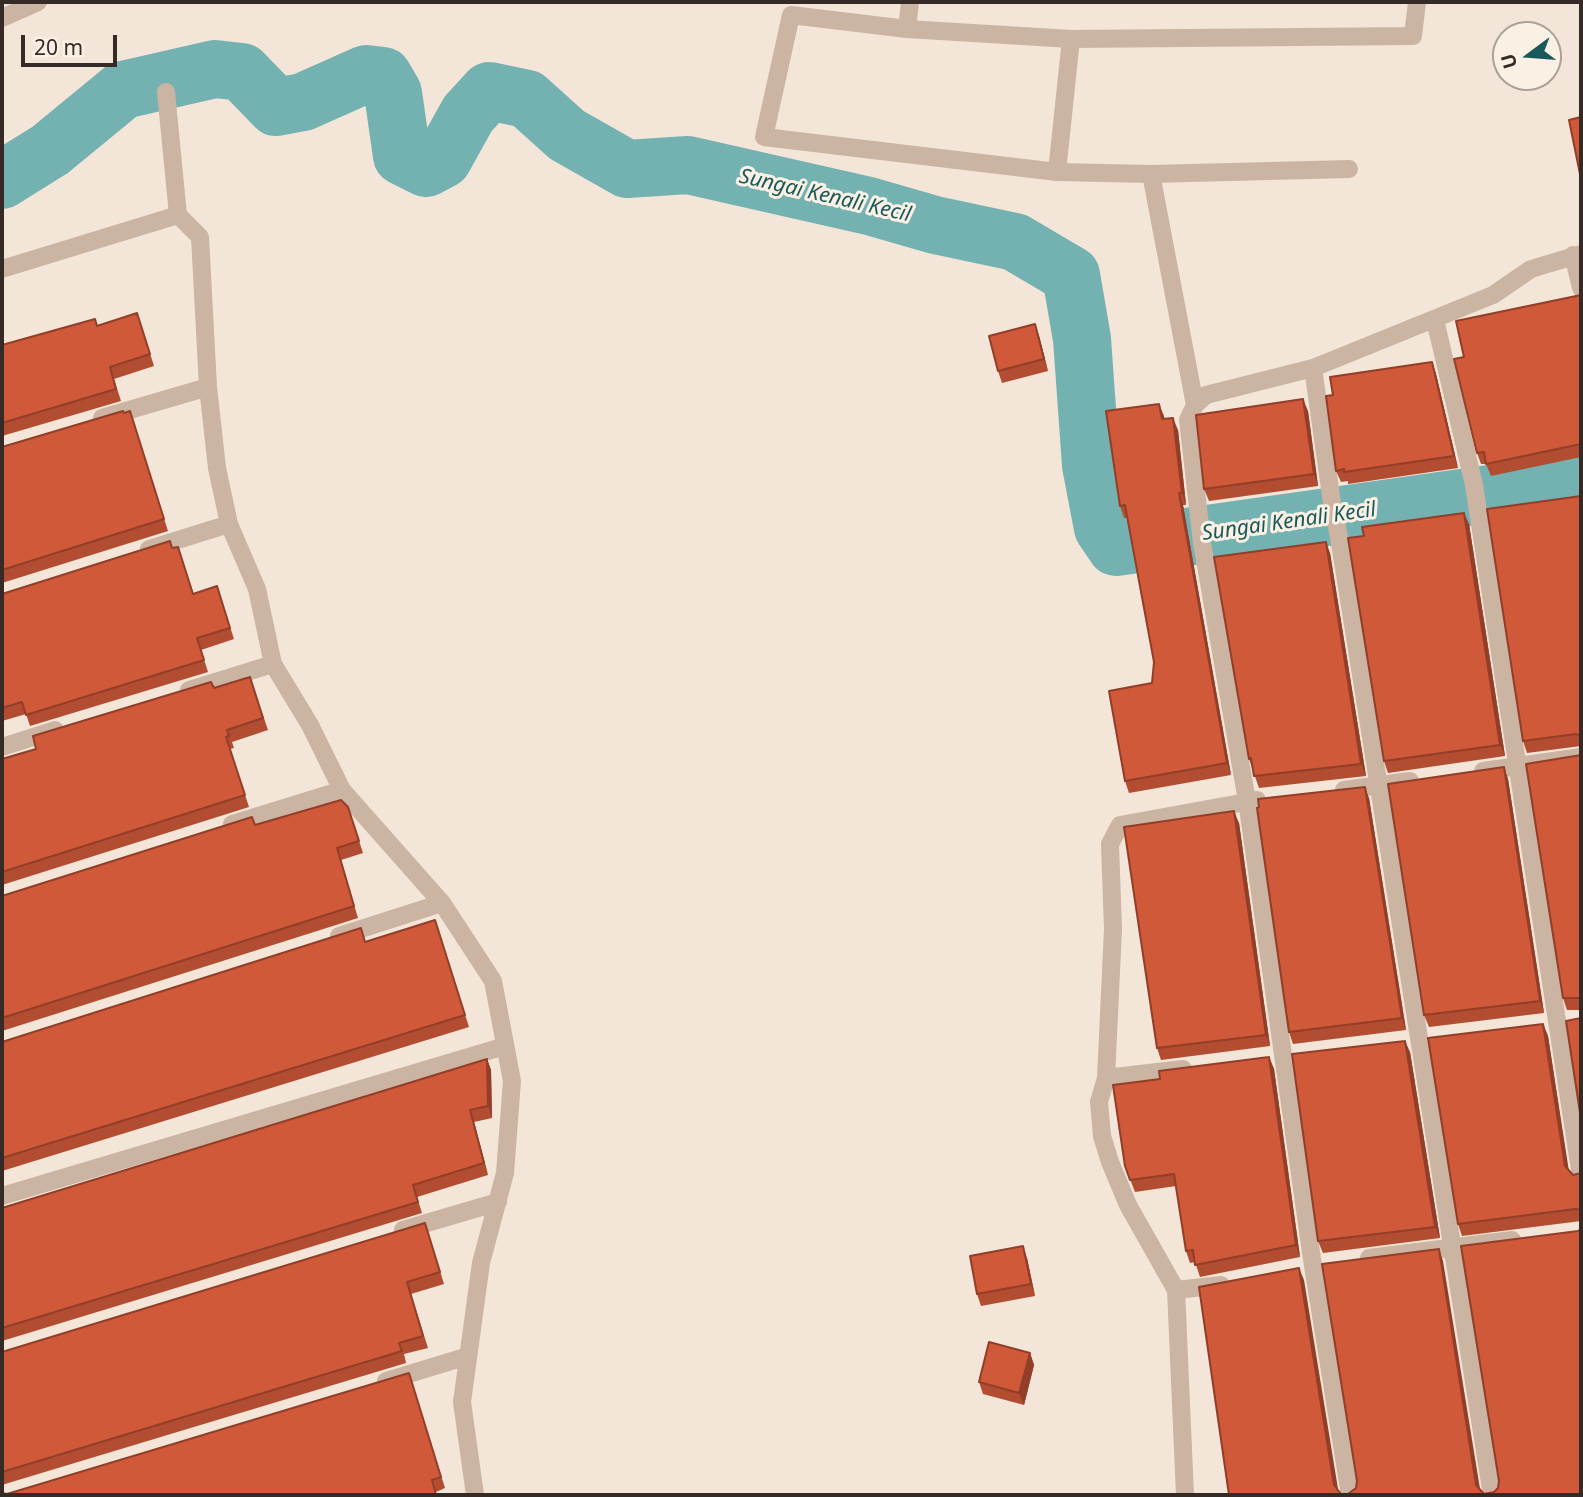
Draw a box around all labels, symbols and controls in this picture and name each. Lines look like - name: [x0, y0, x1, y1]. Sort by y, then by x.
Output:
- scale bar: [24, 21, 121, 65]
- north arrow: [1492, 21, 1562, 91]
- text: 20 m: [34, 33, 83, 61]
- text: U: [1494, 51, 1523, 72]
- water label: Sungai Kenali Kecil: [737, 164, 913, 228]
- water label: Sungai Kenali Kecil: [1201, 497, 1377, 547]

